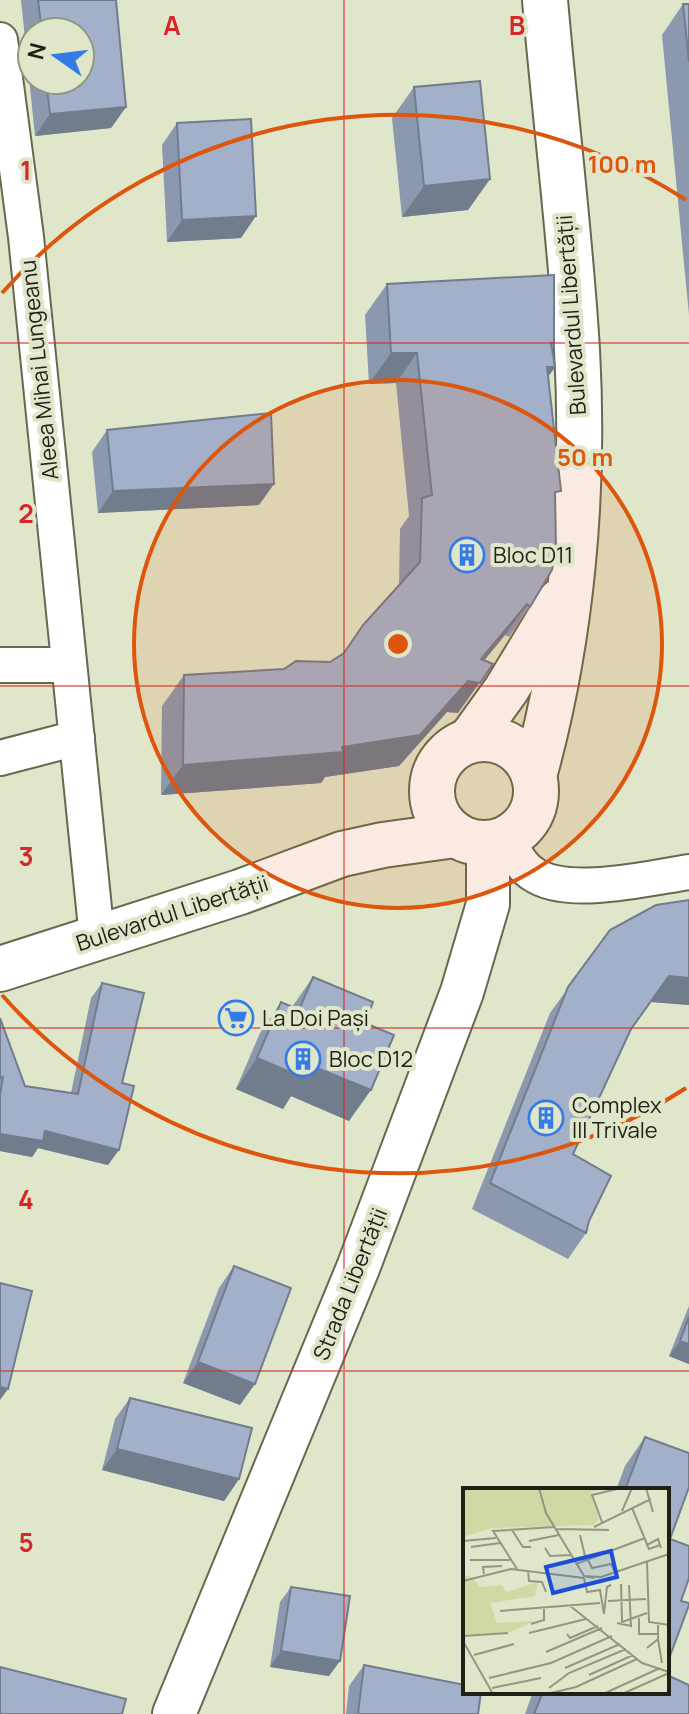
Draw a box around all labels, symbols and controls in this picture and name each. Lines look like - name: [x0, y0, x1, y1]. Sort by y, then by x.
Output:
- text: A: [163, 7, 181, 43]
- text: B: [509, 7, 525, 43]
- north arrow: [16, 16, 96, 96]
- text: N: [20, 40, 53, 62]
- text: 100 m: [588, 147, 656, 180]
- text: 1: [20, 152, 32, 188]
- street label: Bulevardul Libertății: [549, 214, 593, 416]
- street label: Aleea Mihai Lungeanu: [13, 259, 65, 481]
- text: 50 m: [557, 440, 613, 473]
- text: 2: [18, 495, 34, 531]
- building icon: Bloc D11: [448, 536, 486, 574]
- place label: Bloc D11: [493, 540, 573, 570]
- centre of rings: [384, 630, 412, 658]
- text: 3: [18, 838, 34, 874]
- street label: Bulevardul Libertății: [72, 868, 272, 958]
- supermarket icon: La Doi Pași: [217, 999, 255, 1037]
- place label: La Doi Pași: [262, 1003, 369, 1033]
- building icon: Bloc D12: [284, 1040, 322, 1078]
- place label: Bloc D12: [329, 1044, 413, 1074]
- place label: Complex III Trivale: [572, 1090, 662, 1145]
- building icon: Complex III Trivale: [527, 1099, 565, 1137]
- text: 4: [18, 1181, 34, 1217]
- street label: Strada Libertății: [306, 1203, 394, 1365]
- inset map: [463, 1488, 669, 1694]
- text: 5: [18, 1524, 34, 1560]

